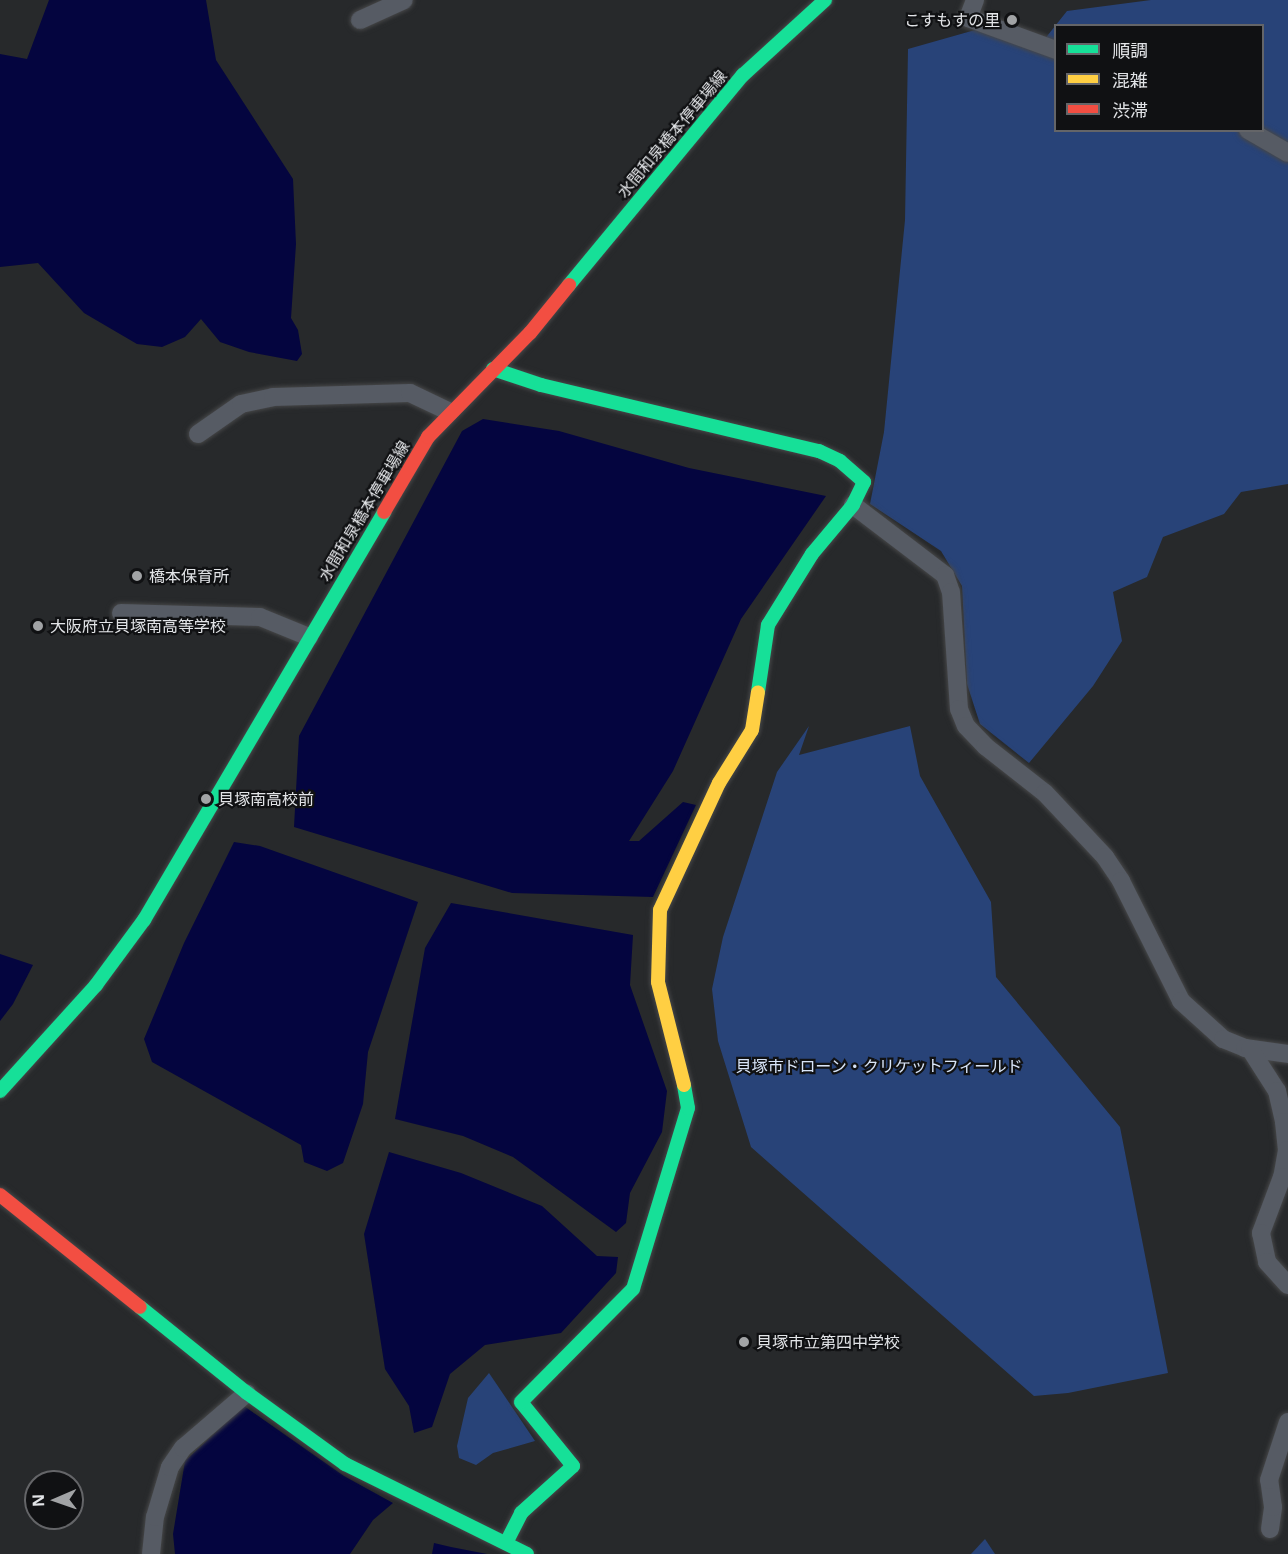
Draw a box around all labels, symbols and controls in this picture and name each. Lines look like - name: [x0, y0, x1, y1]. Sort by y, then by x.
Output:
- place label: こすもすの里: [904, 10, 1000, 30]
- marker: こすもすの里: [1005, 13, 1019, 27]
- legend: [1054, 24, 1264, 132]
- text: 順調: [1112, 38, 1148, 62]
- street label: 水間和泉橋本停車場線: [613, 67, 731, 201]
- text: 混雑: [1112, 68, 1148, 92]
- text: 渋滞: [1112, 98, 1148, 122]
- street label: 水間和泉橋本停車場線: [315, 437, 413, 585]
- place label: 橋本保育所: [149, 566, 229, 586]
- marker: 橋本保育所: [130, 569, 144, 583]
- place label: 大阪府立貝塚南高等学校: [50, 616, 226, 636]
- marker: 大阪府立貝塚南高等学校: [31, 619, 45, 633]
- place label: 貝塚南高校前: [218, 789, 314, 809]
- marker: 貝塚南高校前: [199, 792, 213, 806]
- park label: 貝塚市ドローン・クリケットフィールド: [735, 1056, 1023, 1076]
- place label: 貝塚市立第四中学校: [756, 1332, 900, 1352]
- marker: 貝塚市立第四中学校: [737, 1335, 751, 1349]
- north arrow: [24, 1470, 84, 1530]
- text: N: [27, 1494, 49, 1507]

